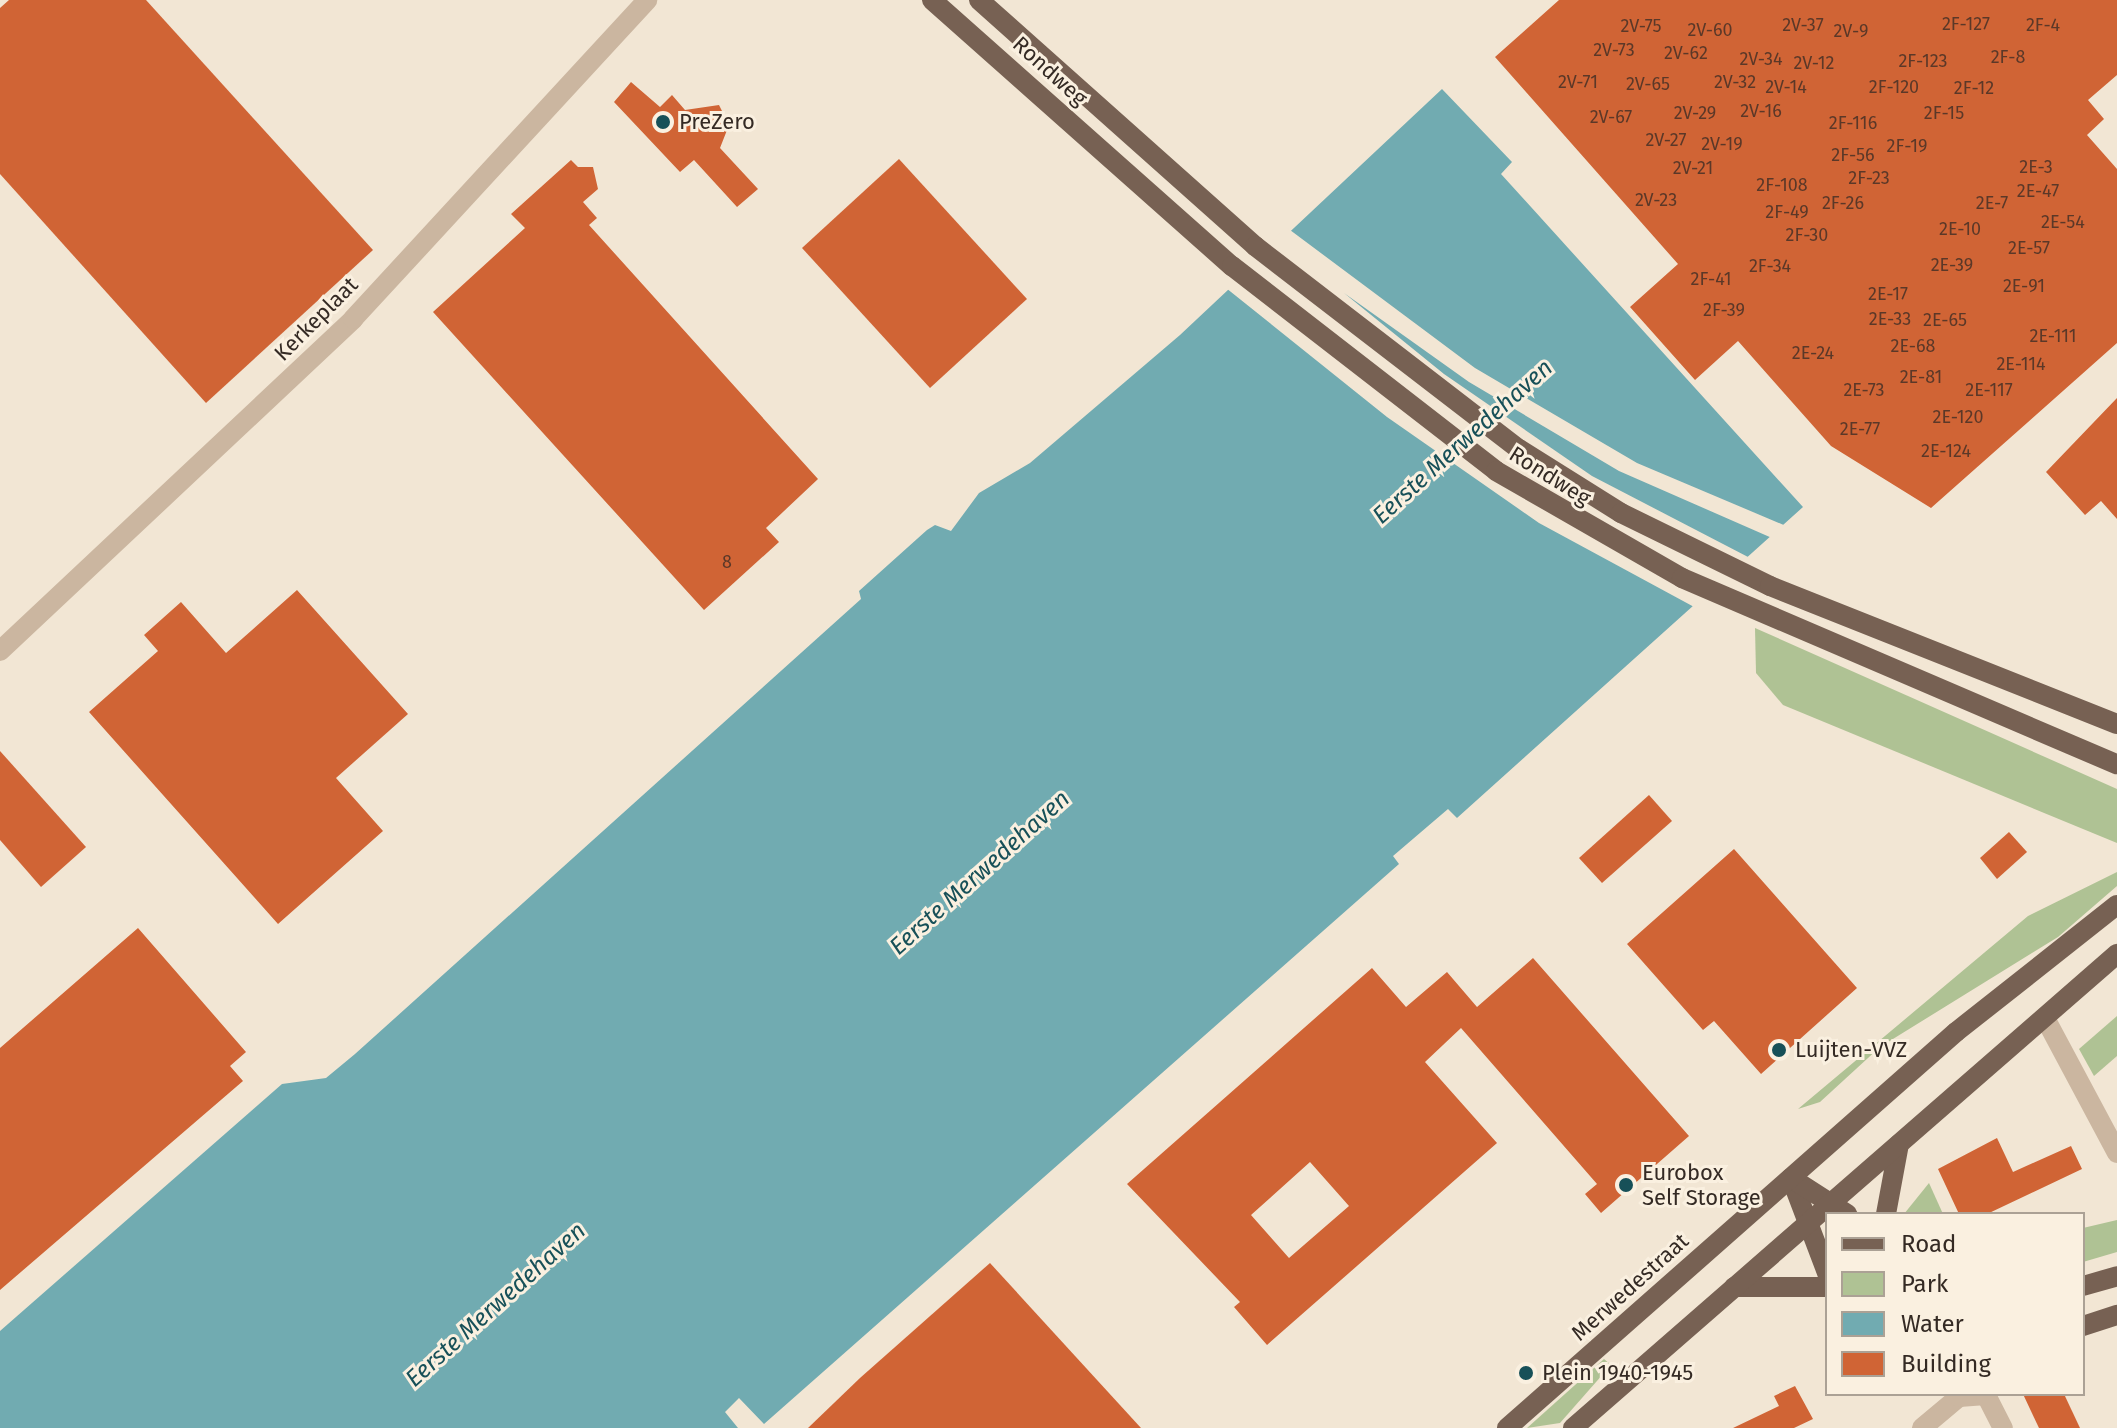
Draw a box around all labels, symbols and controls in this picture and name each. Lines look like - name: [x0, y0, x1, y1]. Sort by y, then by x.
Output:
- house number: 2F-127: [1942, 13, 1990, 35]
- house number: 2V-37: [1782, 14, 1824, 36]
- house number: 2F-4: [2026, 14, 2060, 36]
- house number: 2V-75: [1620, 15, 1662, 37]
- house number: 2V-60: [1687, 19, 1733, 41]
- house number: 2V-9: [1834, 20, 1868, 42]
- street label: Rondweg: [1007, 31, 1093, 111]
- house number: 2V-73: [1593, 39, 1635, 61]
- house number: 2V-62: [1664, 42, 1708, 64]
- house number: 2F-8: [1991, 46, 2025, 68]
- house number: 2V-34: [1740, 48, 1782, 70]
- house number: 2F-123: [1898, 50, 1948, 72]
- house number: 2V-12: [1794, 52, 1834, 74]
- house number: 2V-71: [1558, 71, 1598, 93]
- house number: 2V-32: [1714, 71, 1756, 93]
- house number: 2V-65: [1626, 73, 1670, 95]
- house number: 2V-14: [1765, 76, 1807, 98]
- house number: 2F-120: [1869, 76, 1919, 98]
- house number: 2F-12: [1954, 77, 1994, 99]
- house number: 2V-16: [1740, 100, 1782, 122]
- house number: 2V-29: [1674, 102, 1716, 124]
- house number: 2F-15: [1924, 102, 1964, 124]
- house number: 2V-67: [1590, 106, 1632, 128]
- place label: PreZero: [679, 109, 755, 135]
- house number: 2F-116: [1829, 112, 1877, 134]
- marker: PreZero: [654, 113, 672, 131]
- house number: 2V-27: [1645, 129, 1687, 151]
- house number: 2V-19: [1701, 133, 1743, 155]
- house number: 2F-19: [1887, 135, 1927, 157]
- house number: 2F-56: [1831, 144, 1875, 166]
- house number: 2E-3: [2019, 156, 2053, 178]
- house number: 2V-21: [1673, 157, 1713, 179]
- house number: 2F-23: [1848, 167, 1890, 189]
- house number: 2F-108: [1756, 174, 1808, 196]
- house number: 2E-47: [2017, 180, 2059, 202]
- house number: 2V-23: [1635, 189, 1677, 211]
- house number: 2F-26: [1822, 192, 1864, 214]
- house number: 2E-7: [1976, 192, 2008, 214]
- house number: 2F-49: [1765, 201, 1809, 223]
- house number: 2E-54: [2041, 211, 2085, 233]
- house number: 2E-10: [1939, 218, 1981, 240]
- house number: 2F-30: [1786, 224, 1828, 246]
- house number: 2E-57: [2008, 237, 2050, 259]
- house number: 2E-39: [1931, 254, 1973, 276]
- house number: 2F-34: [1749, 255, 1791, 277]
- house number: 2F-41: [1691, 268, 1731, 290]
- street label: Kerkeplaat: [269, 272, 363, 366]
- house number: 2E-91: [2003, 275, 2045, 297]
- house number: 2E-17: [1868, 283, 1908, 305]
- house number: 2F-39: [1703, 299, 1745, 321]
- house number: 2E-33: [1869, 308, 1911, 330]
- house number: 2E-65: [1923, 309, 1967, 331]
- house number: 2E-111: [2029, 325, 2077, 347]
- house number: 2E-68: [1891, 335, 1935, 357]
- house number: 2E-24: [1792, 342, 1834, 364]
- house number: 2E-114: [1996, 353, 2046, 375]
- water label: Eerste Merwedehaven: [1367, 354, 1559, 530]
- house number: 2E-81: [1900, 366, 1942, 388]
- house number: 2E-73: [1843, 379, 1885, 401]
- house number: 2E-117: [1965, 379, 2013, 401]
- house number: 2E-120: [1933, 406, 1983, 428]
- house number: 2E-77: [1840, 418, 1880, 440]
- house number: 2E-124: [1921, 440, 1971, 462]
- street label: Rondweg: [1504, 441, 1596, 511]
- house number: 8: [722, 551, 732, 573]
- water label: Eerste Merwedehaven: [884, 785, 1076, 961]
- place label: Luijten-VVZ: [1795, 1037, 1907, 1063]
- marker: Luijten-VVZ: [1770, 1041, 1788, 1059]
- place label: Eurobox Self Storage: [1642, 1159, 1761, 1210]
- marker: Eurobox Self Storage: [1617, 1176, 1635, 1194]
- legend: [1825, 1212, 2085, 1396]
- water label: Eerste Merwedehaven: [400, 1217, 592, 1393]
- street label: Merwedestraat: [1566, 1228, 1694, 1346]
- text: Road: [1901, 1230, 1956, 1258]
- text: Park: [1901, 1270, 1948, 1298]
- text: Water: [1901, 1310, 1964, 1338]
- text: Building: [1901, 1350, 1991, 1378]
- place label: Plein 1940-1945: [1542, 1360, 1693, 1386]
- marker: Plein 1940-1945: [1517, 1364, 1535, 1382]

